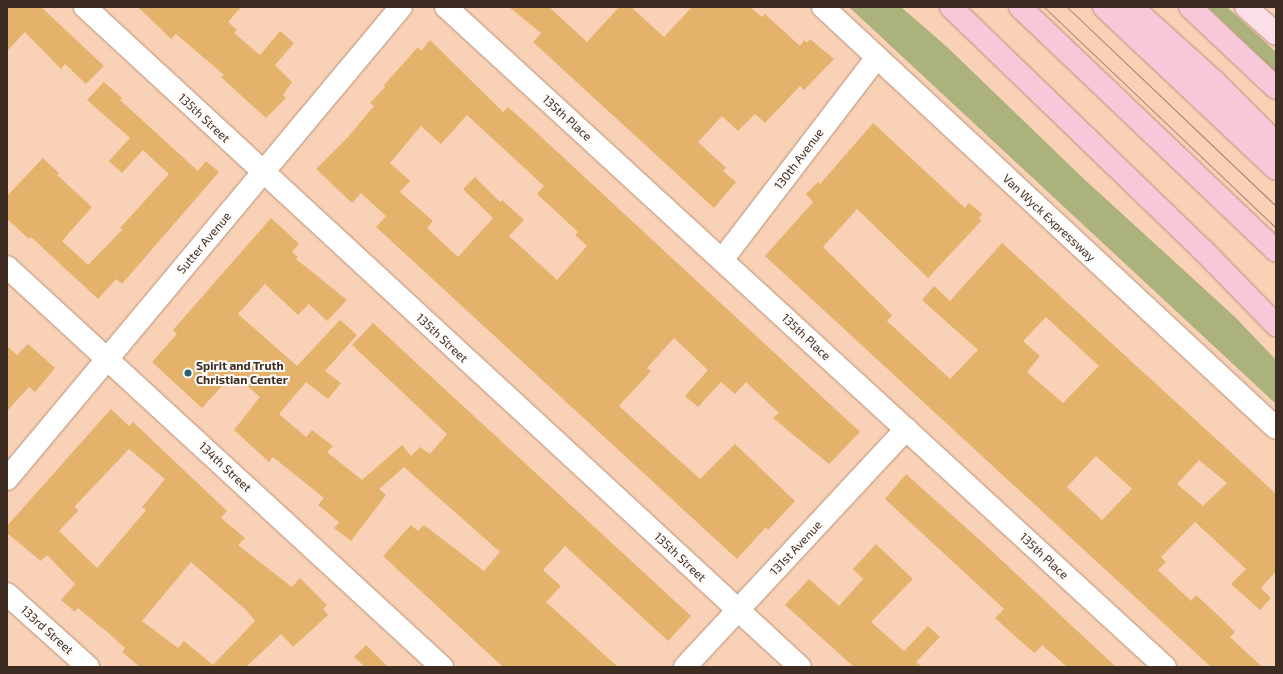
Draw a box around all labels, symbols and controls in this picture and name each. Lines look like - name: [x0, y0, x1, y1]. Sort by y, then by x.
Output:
- street label: 135th Street: [175, 90, 233, 146]
- street label: 135th Place: [539, 92, 595, 144]
- street label: 130th Avenue: [771, 125, 827, 193]
- street label: Van Wyck Expressway: [1000, 171, 1098, 265]
- street label: Sutter Avenue: [174, 209, 234, 277]
- street label: 135th Street: [413, 310, 471, 366]
- street label: 135th Place: [779, 311, 833, 363]
- place label: Spirit and Truth Christian Center: [196, 359, 288, 387]
- marker: Spirit and Truth Christian Center: [183, 368, 193, 378]
- street label: 134th Street: [196, 439, 254, 495]
- street label: 131st Avenue: [767, 518, 825, 578]
- street label: 135th Street: [651, 529, 709, 585]
- street label: 135th Place: [1017, 530, 1071, 582]
- street label: 133rd Street: [18, 603, 76, 657]

